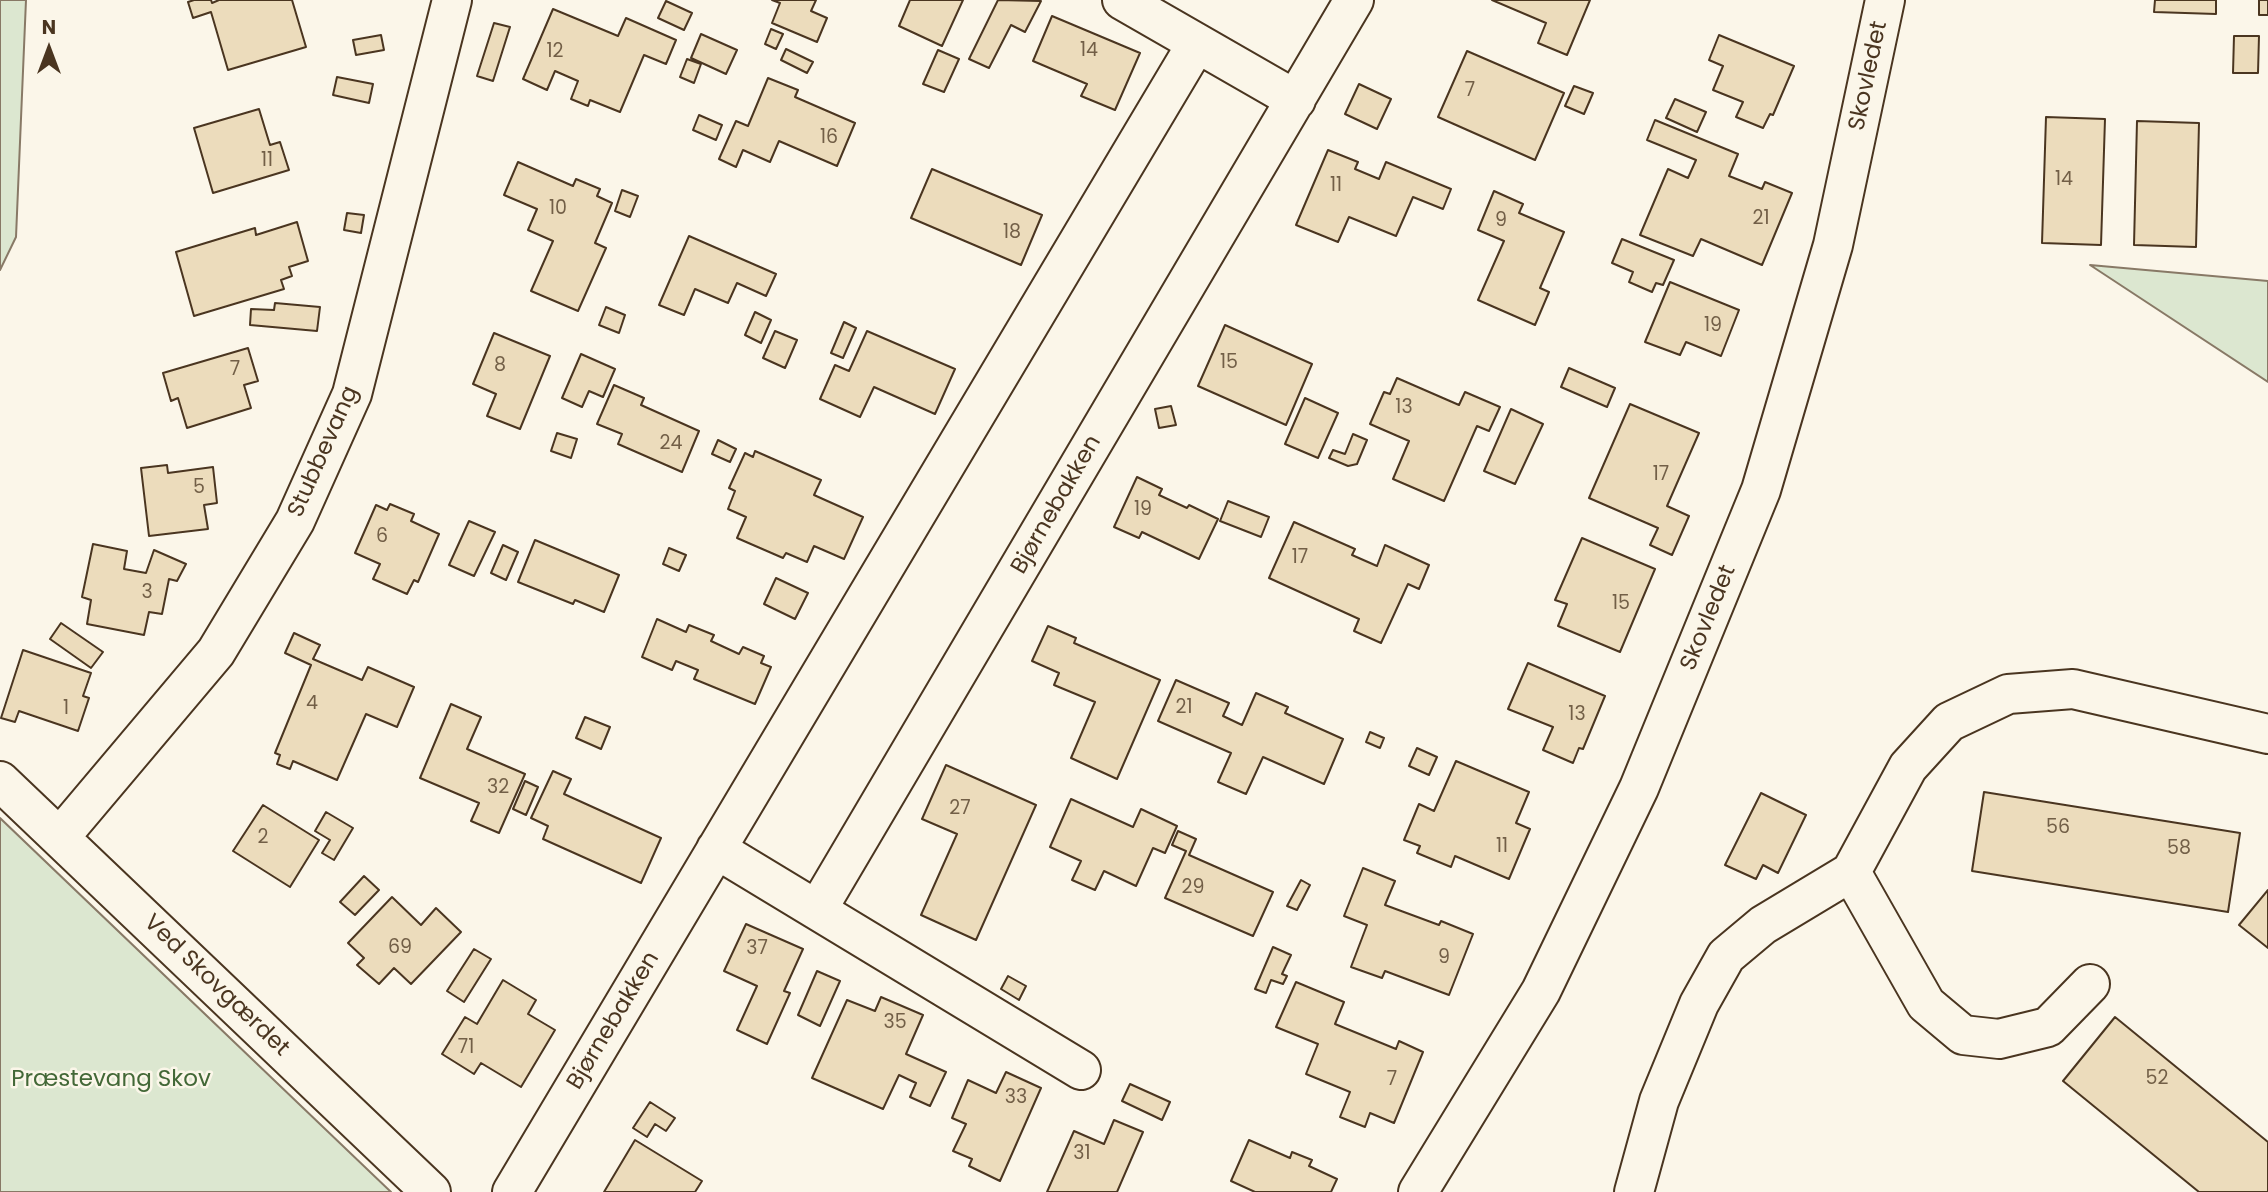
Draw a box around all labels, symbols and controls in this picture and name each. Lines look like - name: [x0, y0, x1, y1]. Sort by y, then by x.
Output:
- north arrow: [14, 14, 84, 84]
- text: N: [42, 14, 56, 41]
- street label: Skovledet: [1844, 19, 1894, 133]
- house number: 14: [1080, 40, 1098, 62]
- house number: 12: [546, 41, 564, 63]
- house number: 7: [1465, 80, 1475, 102]
- house number: 16: [820, 127, 838, 149]
- house number: 11: [261, 150, 273, 172]
- house number: 14: [2055, 169, 2073, 191]
- house number: 11: [1330, 175, 1342, 197]
- house number: 10: [549, 198, 567, 220]
- house number: 21: [1752, 208, 1770, 230]
- house number: 9: [1495, 210, 1507, 232]
- house number: 18: [1003, 222, 1021, 244]
- house number: 19: [1704, 315, 1722, 337]
- house number: 15: [1220, 352, 1238, 374]
- house number: 8: [494, 355, 506, 377]
- house number: 7: [230, 359, 240, 381]
- street label: Stubbevang: [283, 382, 365, 522]
- house number: 13: [1395, 397, 1413, 419]
- street label: Bjørnebakken: [1006, 431, 1108, 579]
- house number: 24: [660, 433, 682, 455]
- house number: 17: [1653, 464, 1669, 486]
- house number: 5: [193, 477, 205, 499]
- house number: 19: [1134, 499, 1152, 521]
- house number: 6: [376, 526, 388, 548]
- house number: 17: [1292, 547, 1308, 569]
- street label: Skovledet: [1675, 561, 1743, 675]
- house number: 3: [141, 582, 153, 604]
- house number: 15: [1612, 593, 1630, 615]
- house number: 4: [306, 693, 318, 715]
- house number: 21: [1175, 697, 1193, 719]
- house number: 1: [63, 698, 69, 720]
- house number: 13: [1568, 704, 1586, 726]
- house number: 32: [487, 777, 509, 799]
- house number: 27: [949, 798, 971, 820]
- house number: 56: [2046, 817, 2070, 839]
- house number: 2: [258, 827, 268, 849]
- house number: 11: [1496, 836, 1508, 858]
- house number: 58: [2167, 838, 2191, 860]
- house number: 29: [1182, 877, 1204, 899]
- street label: Ved Skovgærdet: [137, 909, 295, 1063]
- house number: 69: [388, 937, 412, 959]
- house number: 37: [746, 938, 768, 960]
- street label: Bjørnebakken: [562, 947, 666, 1095]
- house number: 9: [1438, 947, 1450, 969]
- house number: 35: [883, 1012, 907, 1034]
- house number: 71: [458, 1037, 474, 1059]
- park label: Præstevang Skov: [11, 1066, 211, 1094]
- house number: 52: [2146, 1068, 2168, 1090]
- house number: 7: [1387, 1069, 1397, 1091]
- house number: 33: [1005, 1087, 1027, 1109]
- house number: 31: [1073, 1143, 1091, 1165]

